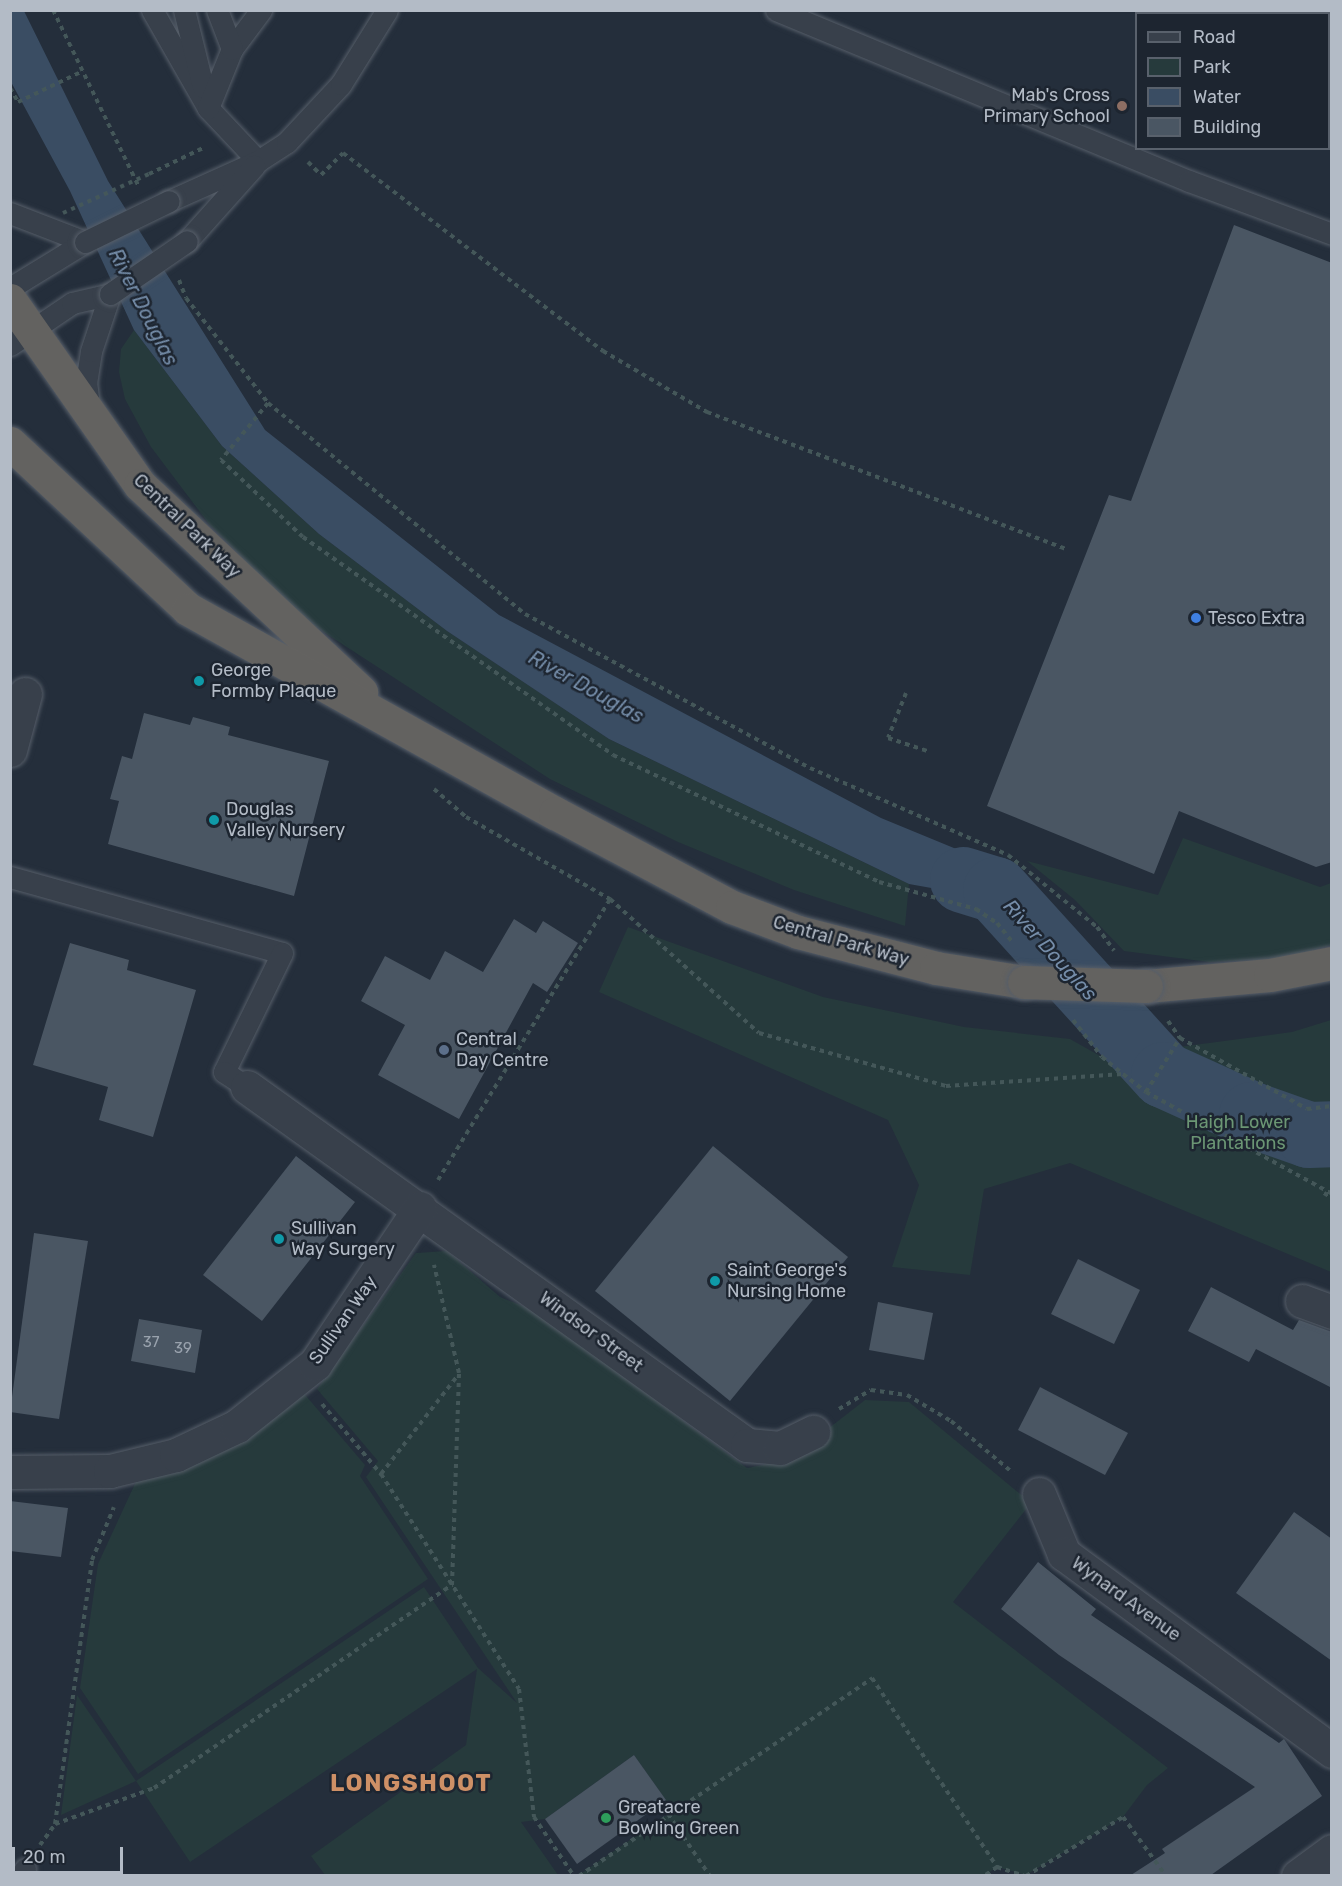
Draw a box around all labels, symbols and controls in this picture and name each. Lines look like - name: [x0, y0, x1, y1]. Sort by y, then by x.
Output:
- legend: [1135, 12, 1330, 150]
- text: Road: [1193, 26, 1236, 48]
- text: Park: [1193, 56, 1230, 78]
- place label: Mab's Cross Primary School: [983, 85, 1110, 128]
- text: Water: [1193, 86, 1241, 108]
- marker: Mab's Cross Primary School: [1115, 99, 1129, 113]
- text: Building: [1193, 116, 1261, 138]
- water label: River Douglas: [103, 244, 183, 370]
- street label: Central Park Way: [129, 469, 245, 583]
- place label: Tesco Extra: [1208, 607, 1305, 629]
- marker: Tesco Extra: [1189, 611, 1203, 625]
- water label: River Douglas: [524, 645, 648, 729]
- place label: George Formby Plaque: [211, 660, 337, 702]
- marker: George Formby Plaque: [192, 674, 206, 688]
- place label: Douglas Valley Nursery: [226, 799, 346, 842]
- marker: Douglas Valley Nursery: [207, 813, 221, 827]
- water label: River Douglas: [998, 894, 1102, 1006]
- street label: Central Park Way: [770, 911, 912, 971]
- place label: Central Day Centre: [456, 1029, 549, 1072]
- marker: Central Day Centre: [437, 1043, 451, 1057]
- park label: Haigh Lower Plantations: [1186, 1112, 1290, 1154]
- place label: Sullivan Way Surgery: [291, 1218, 395, 1260]
- marker: Sullivan Way Surgery: [272, 1232, 286, 1246]
- place label: Saint George's Nursing Home: [727, 1260, 847, 1302]
- street label: Sullivan Way: [304, 1271, 382, 1369]
- marker: Saint George's Nursing Home: [708, 1274, 722, 1288]
- street label: Windsor Street: [535, 1287, 647, 1377]
- house number: 37: [143, 1334, 159, 1352]
- house number: 39: [174, 1340, 192, 1358]
- street label: Wynard Avenue: [1067, 1552, 1185, 1646]
- district label: LONGSHOOT: [330, 1770, 492, 1798]
- place label: Greatacre Bowling Green: [618, 1797, 739, 1840]
- marker: Greatacre Bowling Green: [599, 1811, 613, 1825]
- scale bar: [15, 1835, 126, 1873]
- text: 20 m: [23, 1846, 65, 1868]

